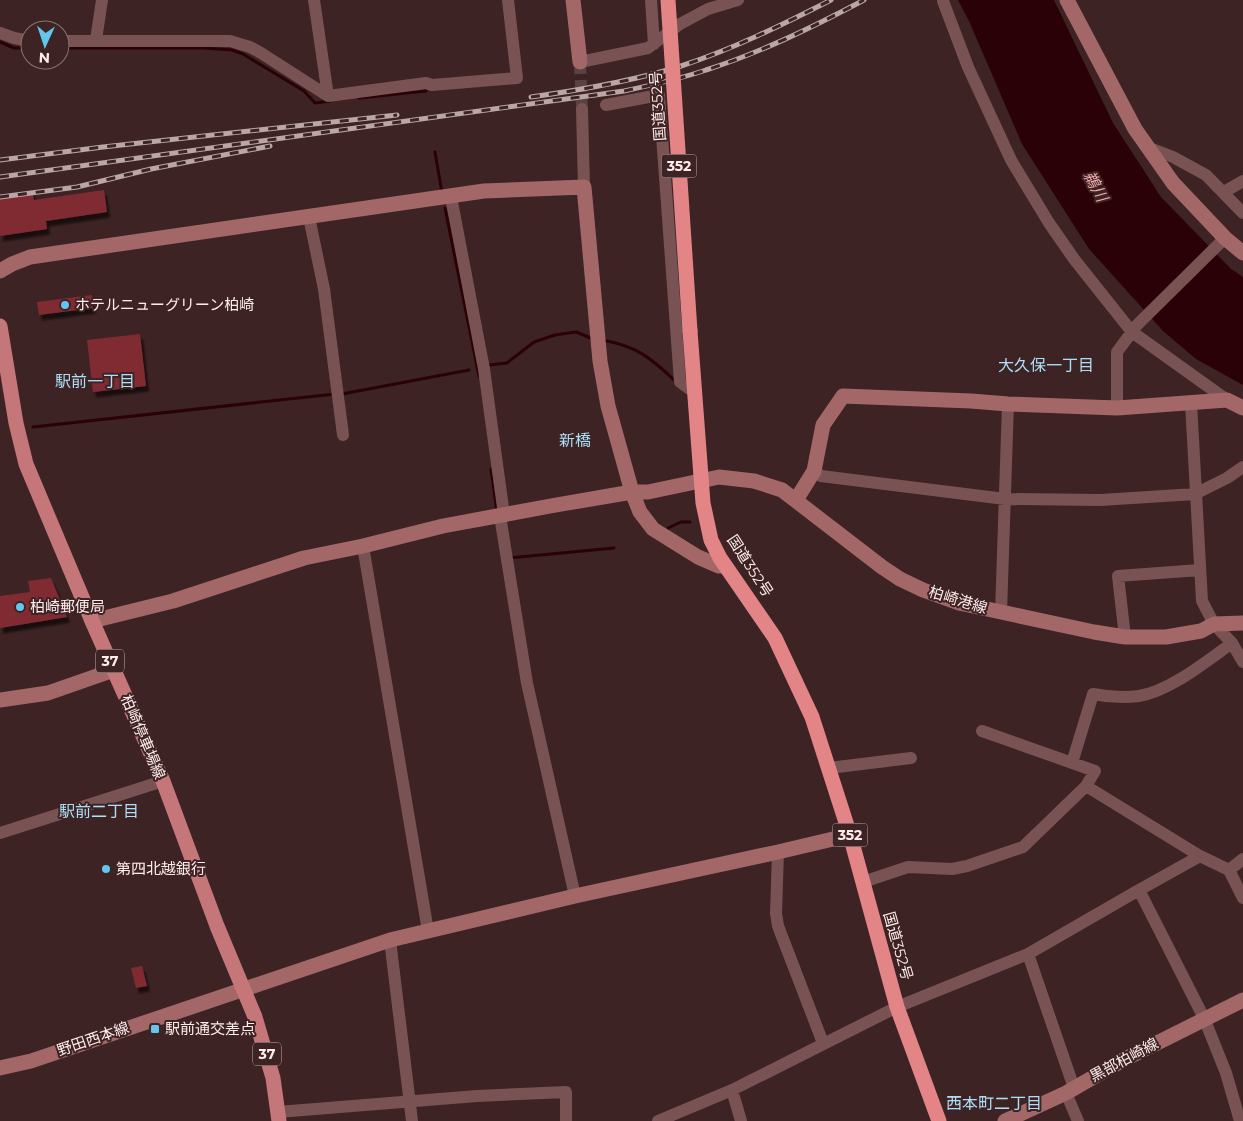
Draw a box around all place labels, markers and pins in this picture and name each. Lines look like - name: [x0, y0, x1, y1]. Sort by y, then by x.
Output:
- place label: ホテルニューグリーン柏崎: [75, 295, 254, 314]
- marker: ホテルニューグリーン柏崎: [59, 299, 71, 311]
- place label: 柏崎郵便局: [30, 597, 105, 616]
- marker: 柏崎郵便局: [14, 601, 26, 613]
- place label: 第四北越銀行: [116, 859, 206, 878]
- marker: 第四北越銀行: [100, 863, 112, 875]
- place label: 駅前通交差点: [165, 1019, 255, 1038]
- marker: 駅前通交差点: [149, 1023, 161, 1035]

